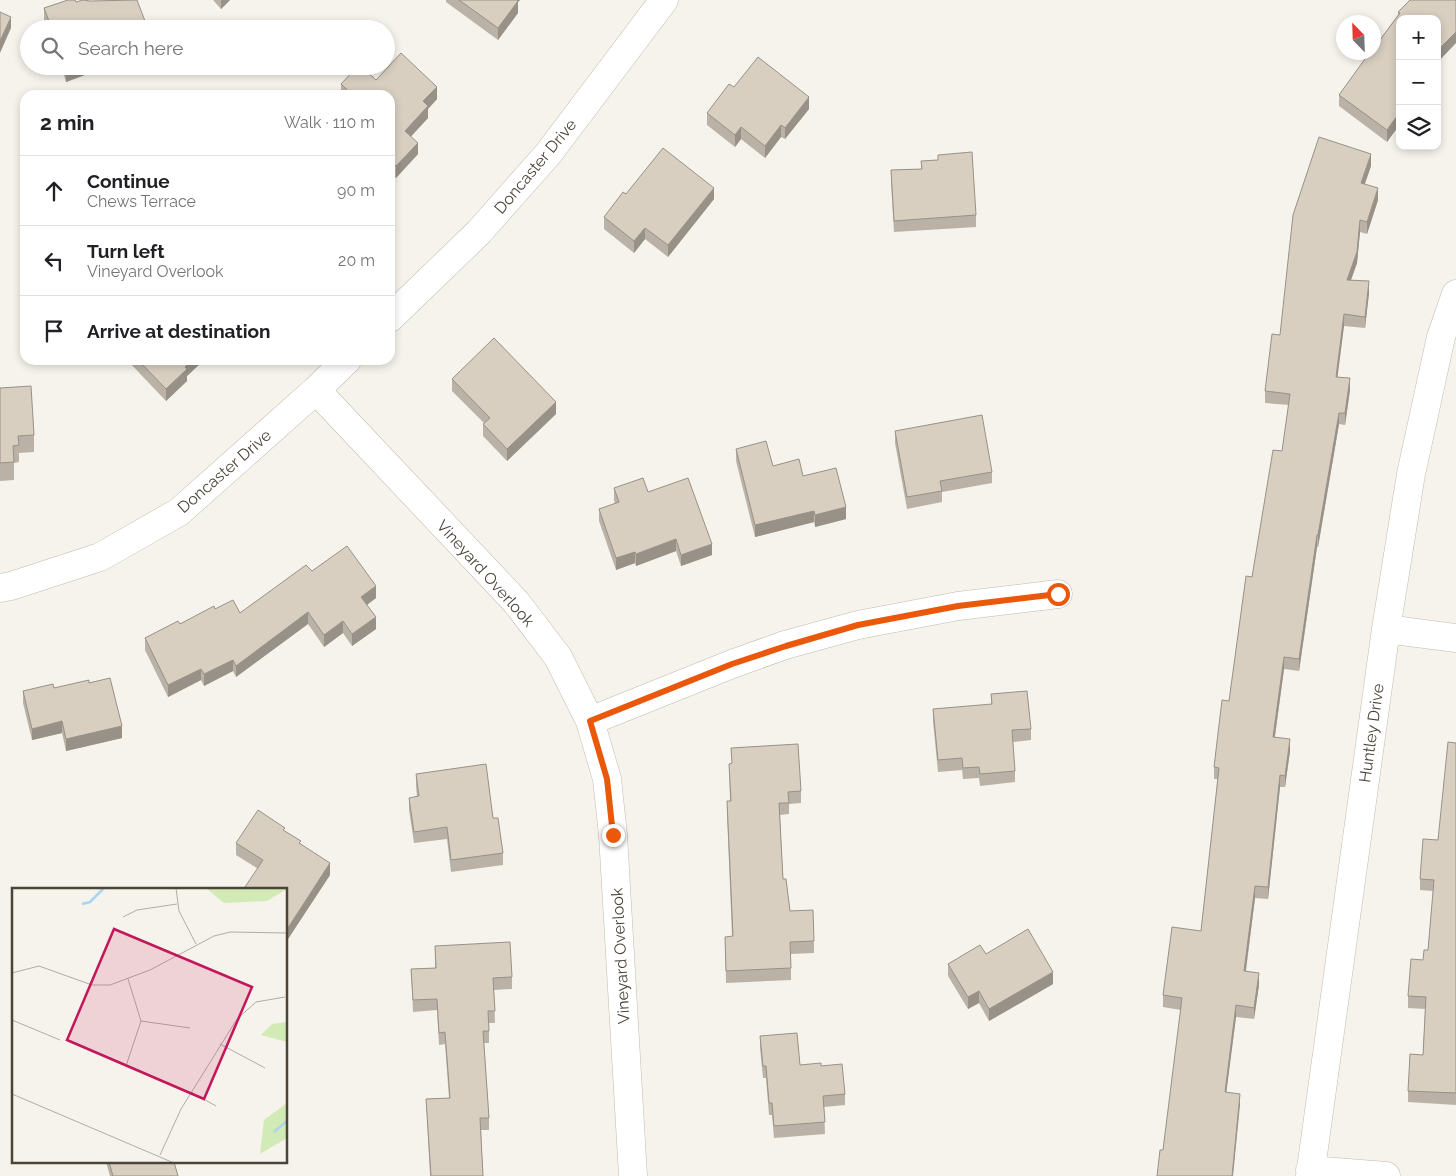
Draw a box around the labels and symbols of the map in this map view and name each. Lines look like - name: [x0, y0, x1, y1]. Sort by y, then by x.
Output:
- north arrow: [1336, 15, 1381, 60]
- street label: Doncaster Drive: [490, 115, 580, 217]
- street label: Doncaster Drive: [174, 426, 275, 517]
- street label: Vineyard Overlook: [433, 516, 539, 631]
- route start: [1047, 583, 1070, 606]
- street label: Huntley Drive: [1355, 682, 1388, 784]
- route end: [602, 824, 625, 847]
- street label: Vineyard Overlook: [607, 887, 634, 1025]
- inset map: [12, 888, 288, 1164]

